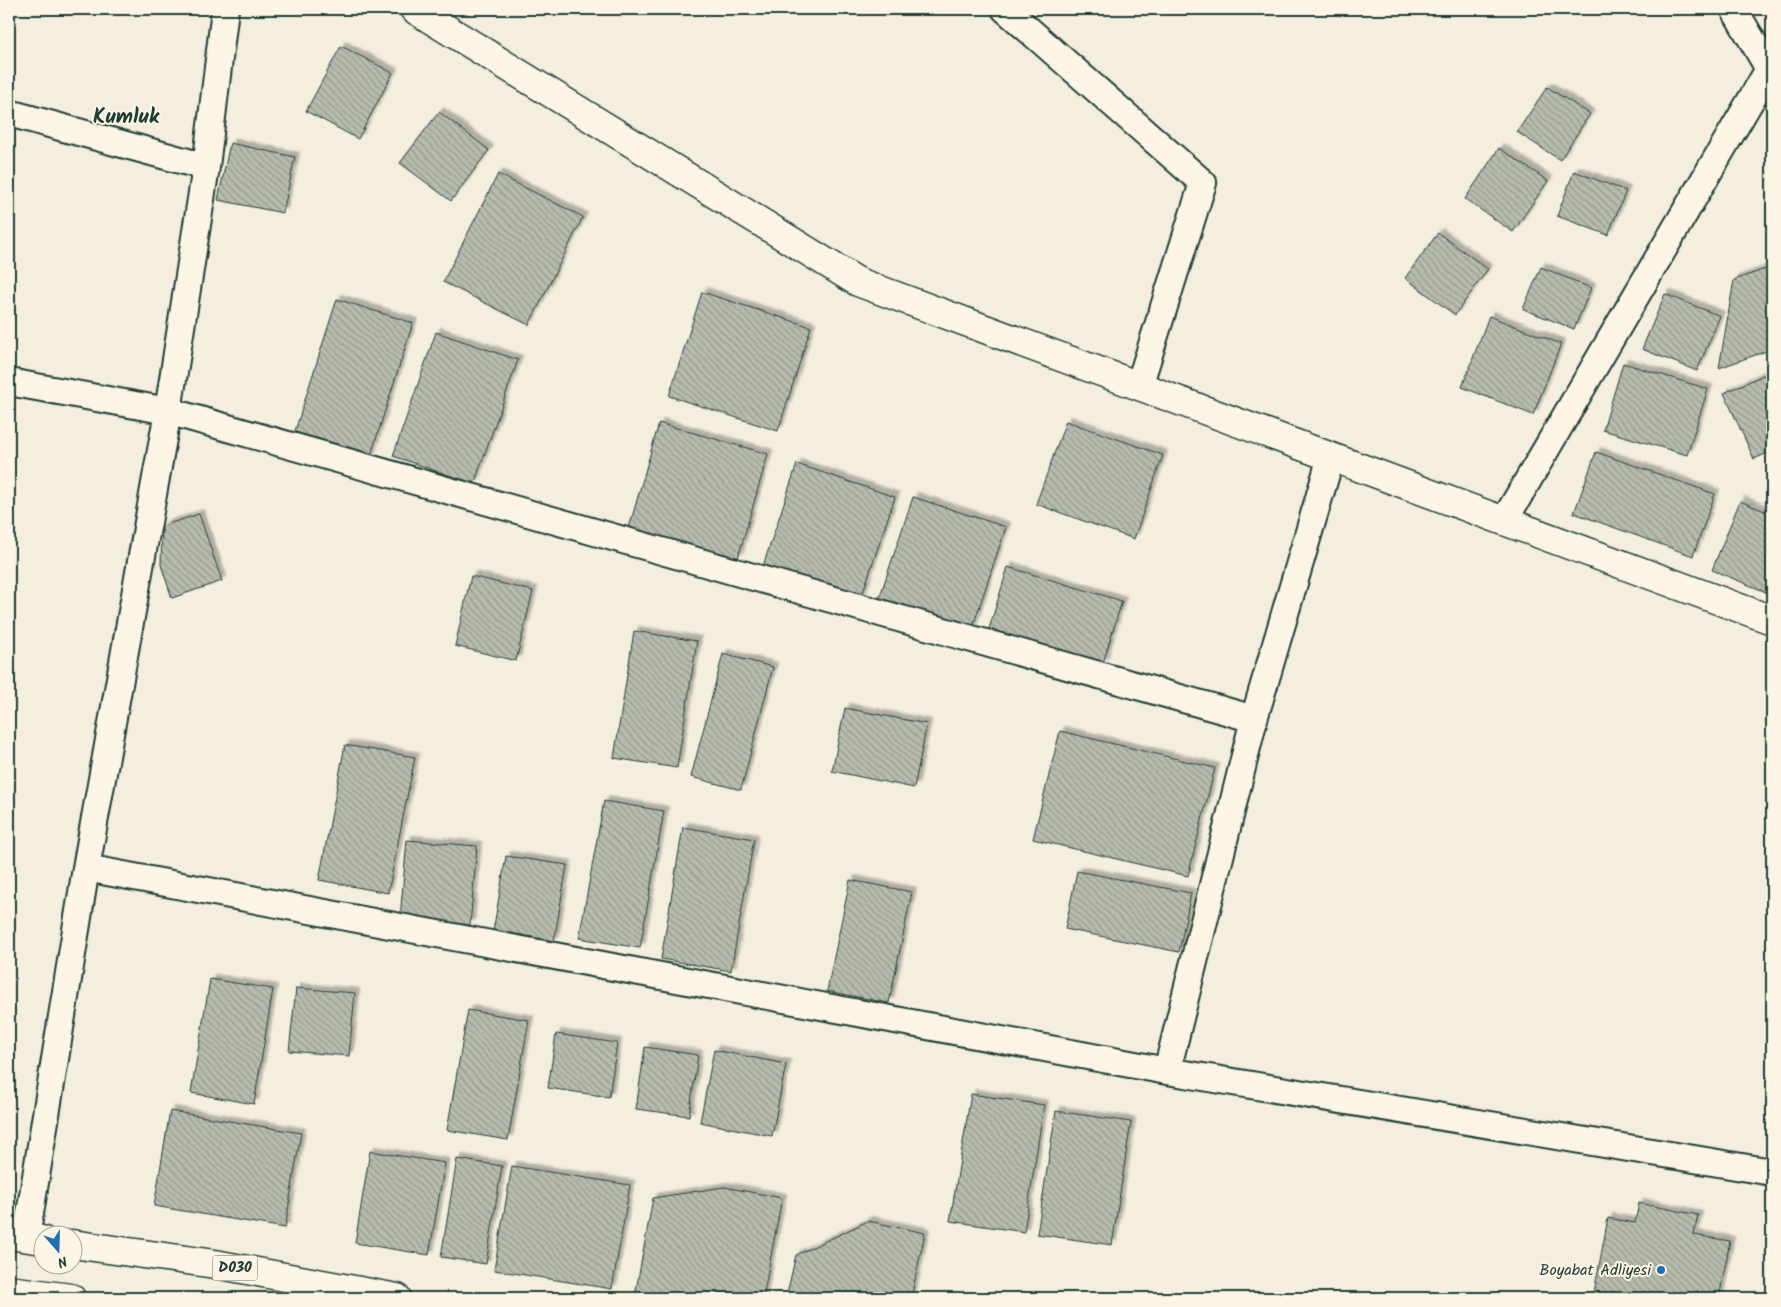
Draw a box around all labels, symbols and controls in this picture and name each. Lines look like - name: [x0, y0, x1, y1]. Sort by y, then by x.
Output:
- district label: Kumluk: [93, 101, 160, 134]
- north arrow: [32, 1224, 82, 1274]
- text: N: [54, 1249, 70, 1273]
- road number: D030: [212, 1256, 258, 1280]
- place label: Boyabat Adliyesi: [1539, 1258, 1652, 1283]
- marker: Boyabat Adliyesi: [1655, 1264, 1667, 1276]

